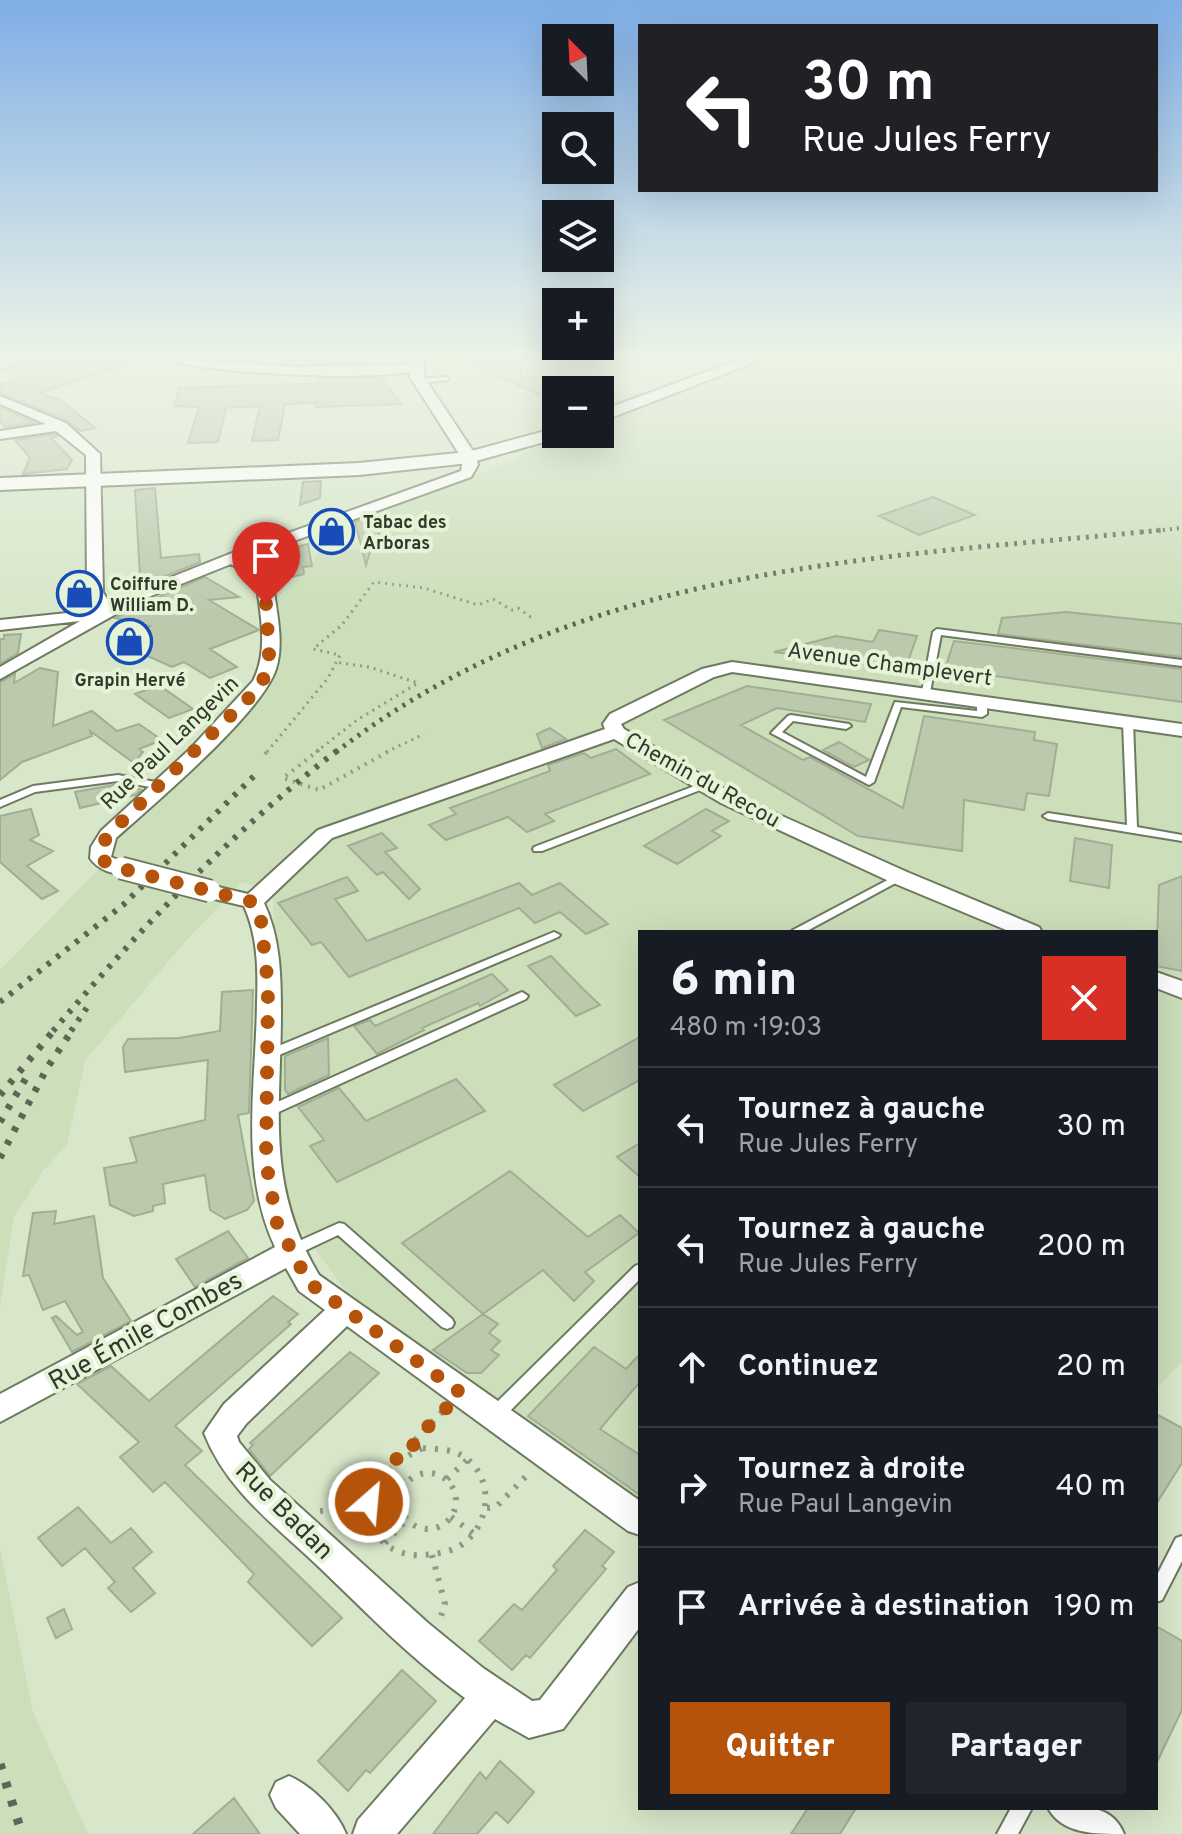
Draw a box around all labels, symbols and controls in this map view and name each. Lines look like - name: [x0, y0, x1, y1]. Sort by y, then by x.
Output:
- north arrow: [542, 24, 614, 96]
- map controls: [542, 24, 614, 448]
- text: 30 m: [802, 50, 935, 120]
- icon: left: [670, 56, 774, 160]
- button: search: [542, 112, 614, 184]
- text: Rue Jules Ferry: [802, 119, 1051, 165]
- button: layers: [542, 200, 614, 272]
- button: +: [542, 288, 614, 360]
- button: −: [542, 376, 614, 448]
- shop icon: Tabac des Arboras: [308, 508, 356, 556]
- place label: Tabac des Arboras: [363, 512, 447, 556]
- pin: [232, 522, 300, 604]
- icon: arrive: [244, 534, 288, 578]
- shop icon: Coiffure William D.: [55, 570, 103, 618]
- place label: Coiffure William D.: [110, 574, 194, 618]
- shop icon: Grapin Hervé: [106, 618, 154, 666]
- street label: Avenue Champlevert: [786, 638, 994, 693]
- place label: Grapin Hervé: [75, 670, 185, 693]
- street label: Rue Paul Langevin: [96, 671, 245, 817]
- street label: Chemin du Recou: [620, 727, 784, 835]
- text: 6 min: [670, 952, 797, 1012]
- button: close: [1042, 956, 1126, 1040]
- text: 480 m · 19:03: [670, 1012, 822, 1045]
- text: Tournez à gauche: [738, 1092, 985, 1129]
- icon: left: [670, 1105, 714, 1149]
- text: 30 m: [1057, 1109, 1126, 1146]
- text: Rue Jules Ferry: [738, 1129, 918, 1162]
- text: Tournez à gauche: [738, 1212, 985, 1249]
- icon: left: [670, 1225, 714, 1269]
- text: 200 m: [1037, 1229, 1126, 1266]
- text: Rue Jules Ferry: [738, 1249, 918, 1282]
- street label: Rue Émile Combes: [42, 1263, 249, 1399]
- icon: ahead: [670, 1345, 714, 1389]
- text: Continuez: [738, 1349, 879, 1386]
- text: 20 m: [1056, 1349, 1126, 1386]
- text: Tournez à droite: [738, 1452, 966, 1489]
- street label: Rue Badan: [227, 1456, 339, 1568]
- position arrow: [327, 1460, 411, 1544]
- icon: right: [670, 1465, 714, 1509]
- text: 40 m: [1056, 1469, 1126, 1506]
- text: Rue Paul Langevin: [738, 1489, 953, 1522]
- icon: arrive: [670, 1585, 714, 1629]
- text: Arrivée à destination: [738, 1589, 1030, 1626]
- text: 190 m: [1054, 1589, 1134, 1626]
- button: Quitter: [670, 1702, 890, 1794]
- button: Partager: [906, 1702, 1126, 1794]

